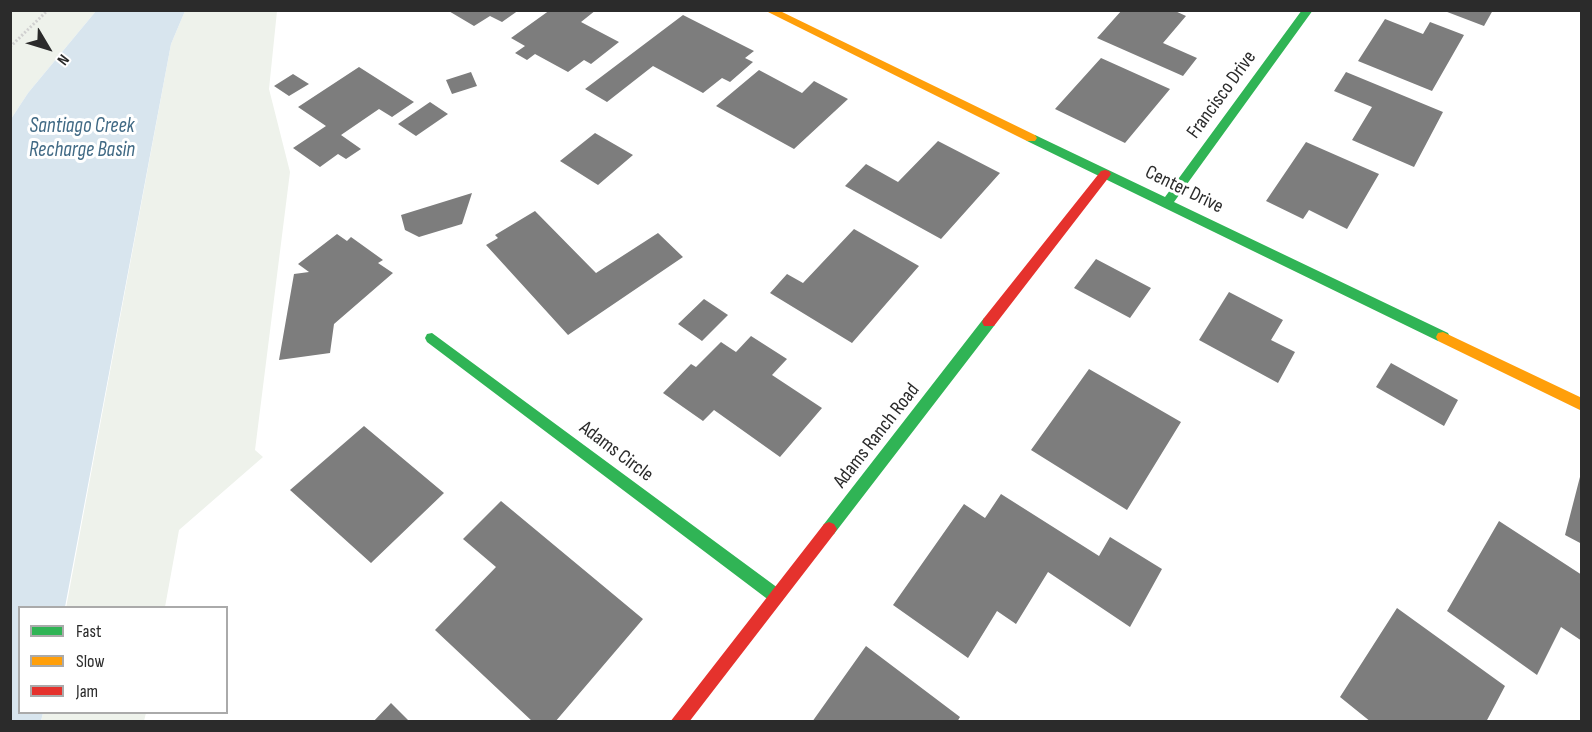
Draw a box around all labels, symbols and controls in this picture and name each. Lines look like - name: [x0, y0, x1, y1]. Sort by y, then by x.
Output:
- north arrow: [18, 18, 78, 78]
- street label: Francisco Drive: [1182, 47, 1262, 143]
- text: N: [52, 50, 73, 69]
- water label: Santiago Creek Recharge Basin: [29, 114, 135, 164]
- street label: Center Drive: [1141, 161, 1227, 219]
- street label: Adams Ranch Road: [829, 379, 925, 493]
- street label: Adams Circle: [574, 417, 658, 487]
- legend: [18, 606, 228, 714]
- text: Fast: [76, 621, 101, 642]
- text: Slow: [76, 651, 105, 672]
- text: Jam: [76, 681, 98, 702]

